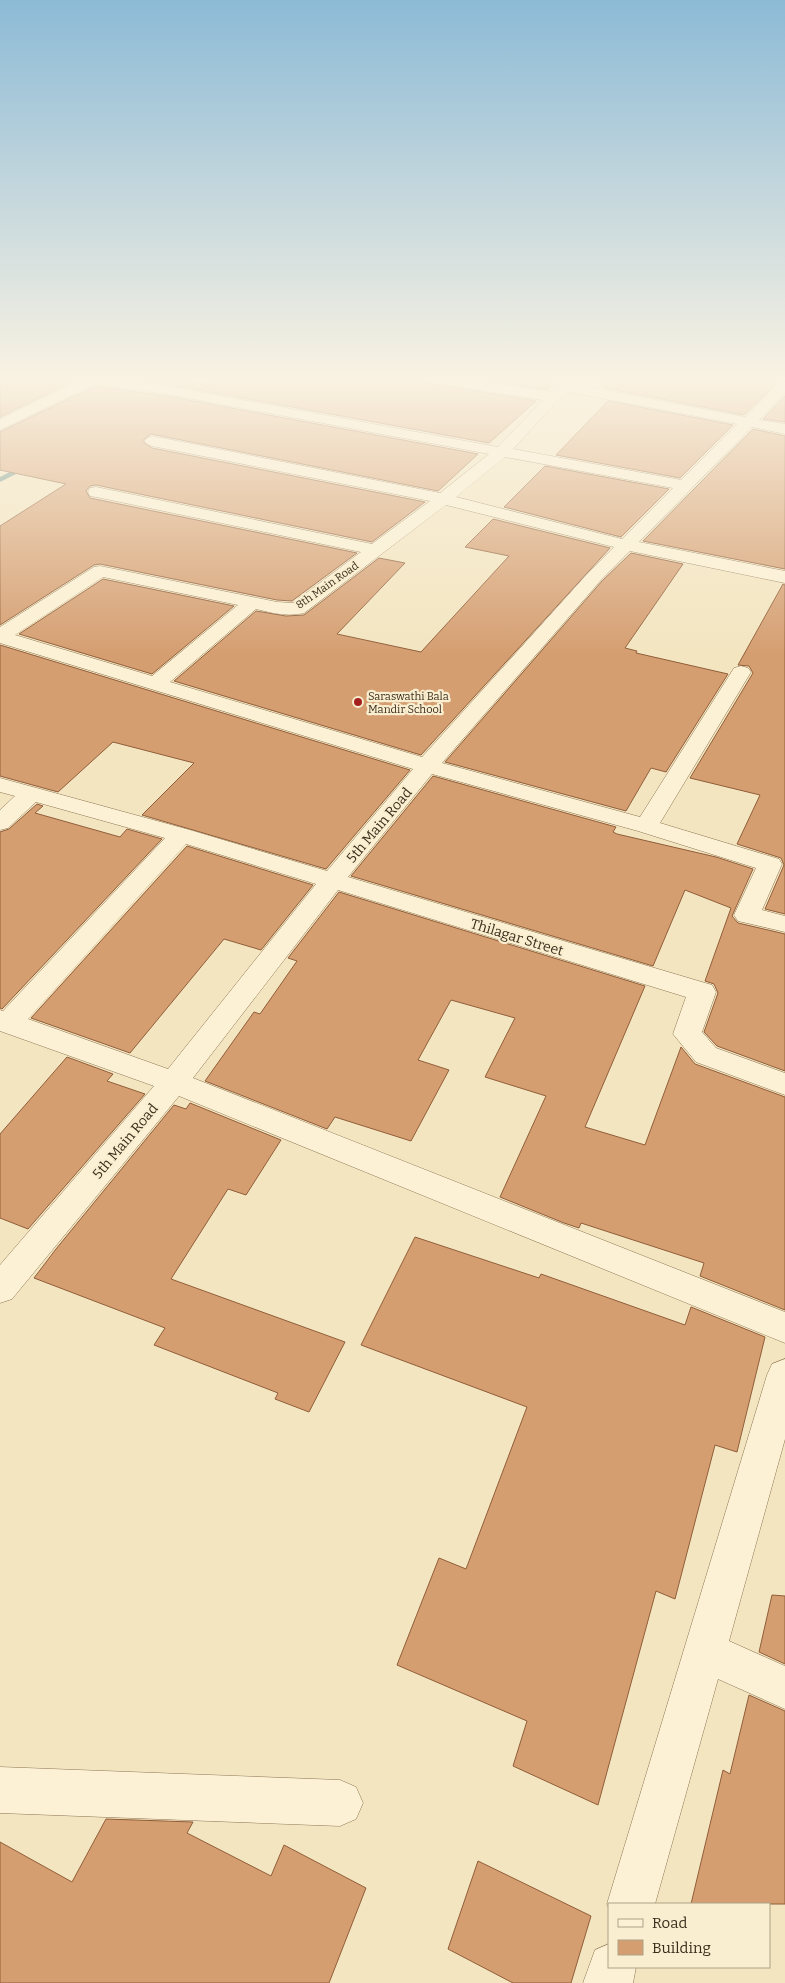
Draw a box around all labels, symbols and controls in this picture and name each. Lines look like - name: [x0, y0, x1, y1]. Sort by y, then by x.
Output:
- street label: 8th Main Road: [294, 559, 361, 612]
- place label: Saraswathi Bala Mandir School: [368, 690, 449, 716]
- marker: Saraswathi Bala Mandir School: [352, 696, 364, 708]
- street label: 5th Main Road: [343, 784, 416, 866]
- street label: Thilagar Street: [468, 915, 565, 960]
- street label: 5th Main Road: [89, 1100, 162, 1182]
- legend: [608, 1903, 770, 1968]
- text: Road: [652, 1914, 687, 1932]
- text: Building: [652, 1939, 711, 1957]

